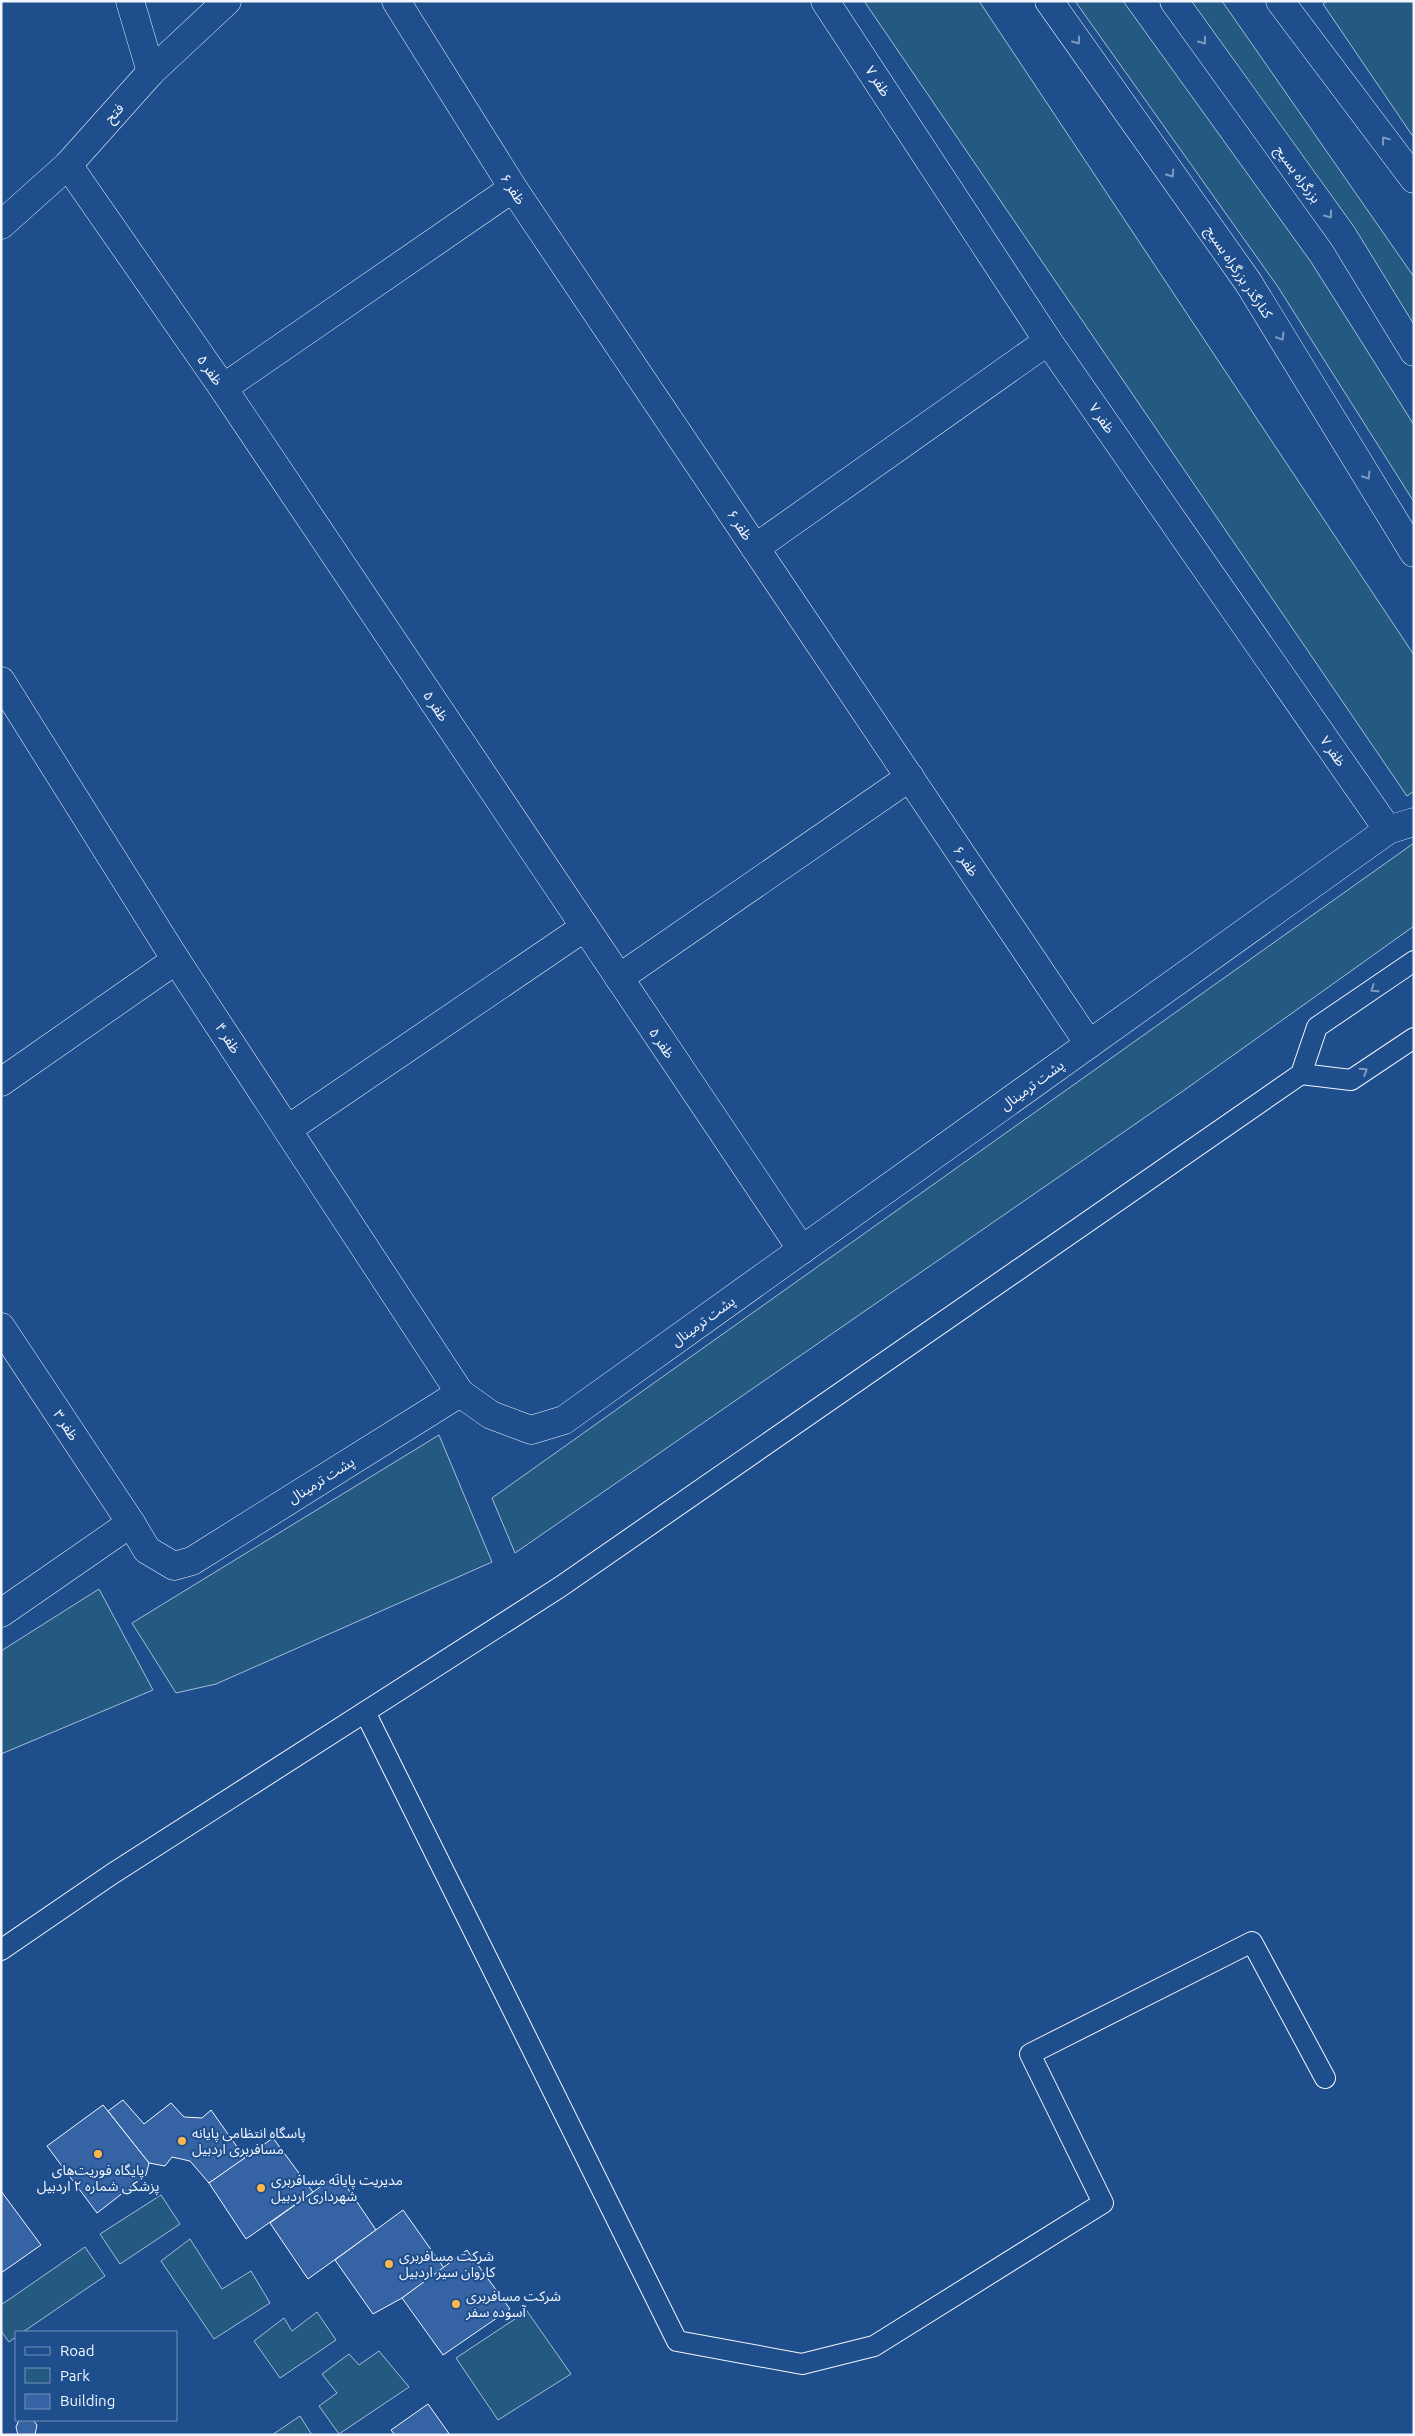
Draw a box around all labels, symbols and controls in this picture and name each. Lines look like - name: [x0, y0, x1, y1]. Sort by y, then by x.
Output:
- one-way arrow: [1071, 35, 1080, 45]
- one-way arrow: [1197, 35, 1206, 45]
- street label: ظفر ۷: [861, 63, 894, 100]
- street label: فتح: [101, 100, 129, 128]
- one-way arrow: [1382, 137, 1390, 146]
- street label: بزرگراه بسیج: [1269, 142, 1324, 208]
- one-way arrow: [1165, 168, 1174, 178]
- street label: ظفر ۶: [496, 171, 529, 208]
- one-way arrow: [1323, 209, 1331, 218]
- street label: کنارگذر بزرگراه بسیج: [1200, 223, 1276, 323]
- one-way arrow: [1275, 332, 1285, 341]
- street label: ظفر ۵: [193, 352, 226, 389]
- street label: ظفر ۷: [1085, 400, 1118, 437]
- one-way arrow: [1360, 470, 1370, 479]
- street label: ظفر ۶: [723, 507, 756, 544]
- street label: ظفر ۵: [419, 688, 452, 725]
- street label: ظفر ۷: [1316, 733, 1349, 770]
- street label: ظفر ۶: [949, 843, 982, 880]
- one-way arrow: [1370, 983, 1379, 992]
- street label: ظفر ۴: [211, 1020, 244, 1057]
- street label: ظفر ۵: [645, 1025, 678, 1062]
- street label: پشت ترمینال: [997, 1056, 1068, 1115]
- one-way arrow: [1359, 1068, 1368, 1077]
- street label: پشت ترمینال: [668, 1292, 739, 1351]
- street label: ظفر ۳: [49, 1407, 82, 1444]
- street label: پشت ترمینال: [285, 1453, 358, 1508]
- place label: پاسگاه انتظامی پایانه مسافربری اردبیل: [192, 2125, 306, 2158]
- marker: پاسگاه انتظامی پایانه مسافربری اردبیل: [176, 2135, 188, 2147]
- marker: پایگاه فوریت‌های پزشکی شماره ۲ اردبیل: [92, 2148, 104, 2160]
- place label: پایگاه فوریت‌های پزشکی شماره ۲ اردبیل: [37, 2162, 159, 2196]
- place label: مدیریت پایانه مسافربری شهرداری اردبیل: [271, 2172, 403, 2205]
- marker: مدیریت پایانه مسافربری شهرداری اردبیل: [255, 2182, 267, 2194]
- place label: شرکت مسافربری کاروان سیر اردبیل: [399, 2248, 495, 2281]
- marker: شرکت مسافربری کاروان سیر اردبیل: [383, 2258, 395, 2270]
- place label: شرکت مسافربری آسوده سفر: [465, 2288, 561, 2321]
- marker: شرکت مسافربری آسوده سفر: [450, 2298, 462, 2310]
- legend: [15, 2331, 178, 2421]
- text: Road: [60, 2342, 95, 2359]
- text: Park: [60, 2367, 90, 2384]
- text: Building: [60, 2392, 115, 2409]

